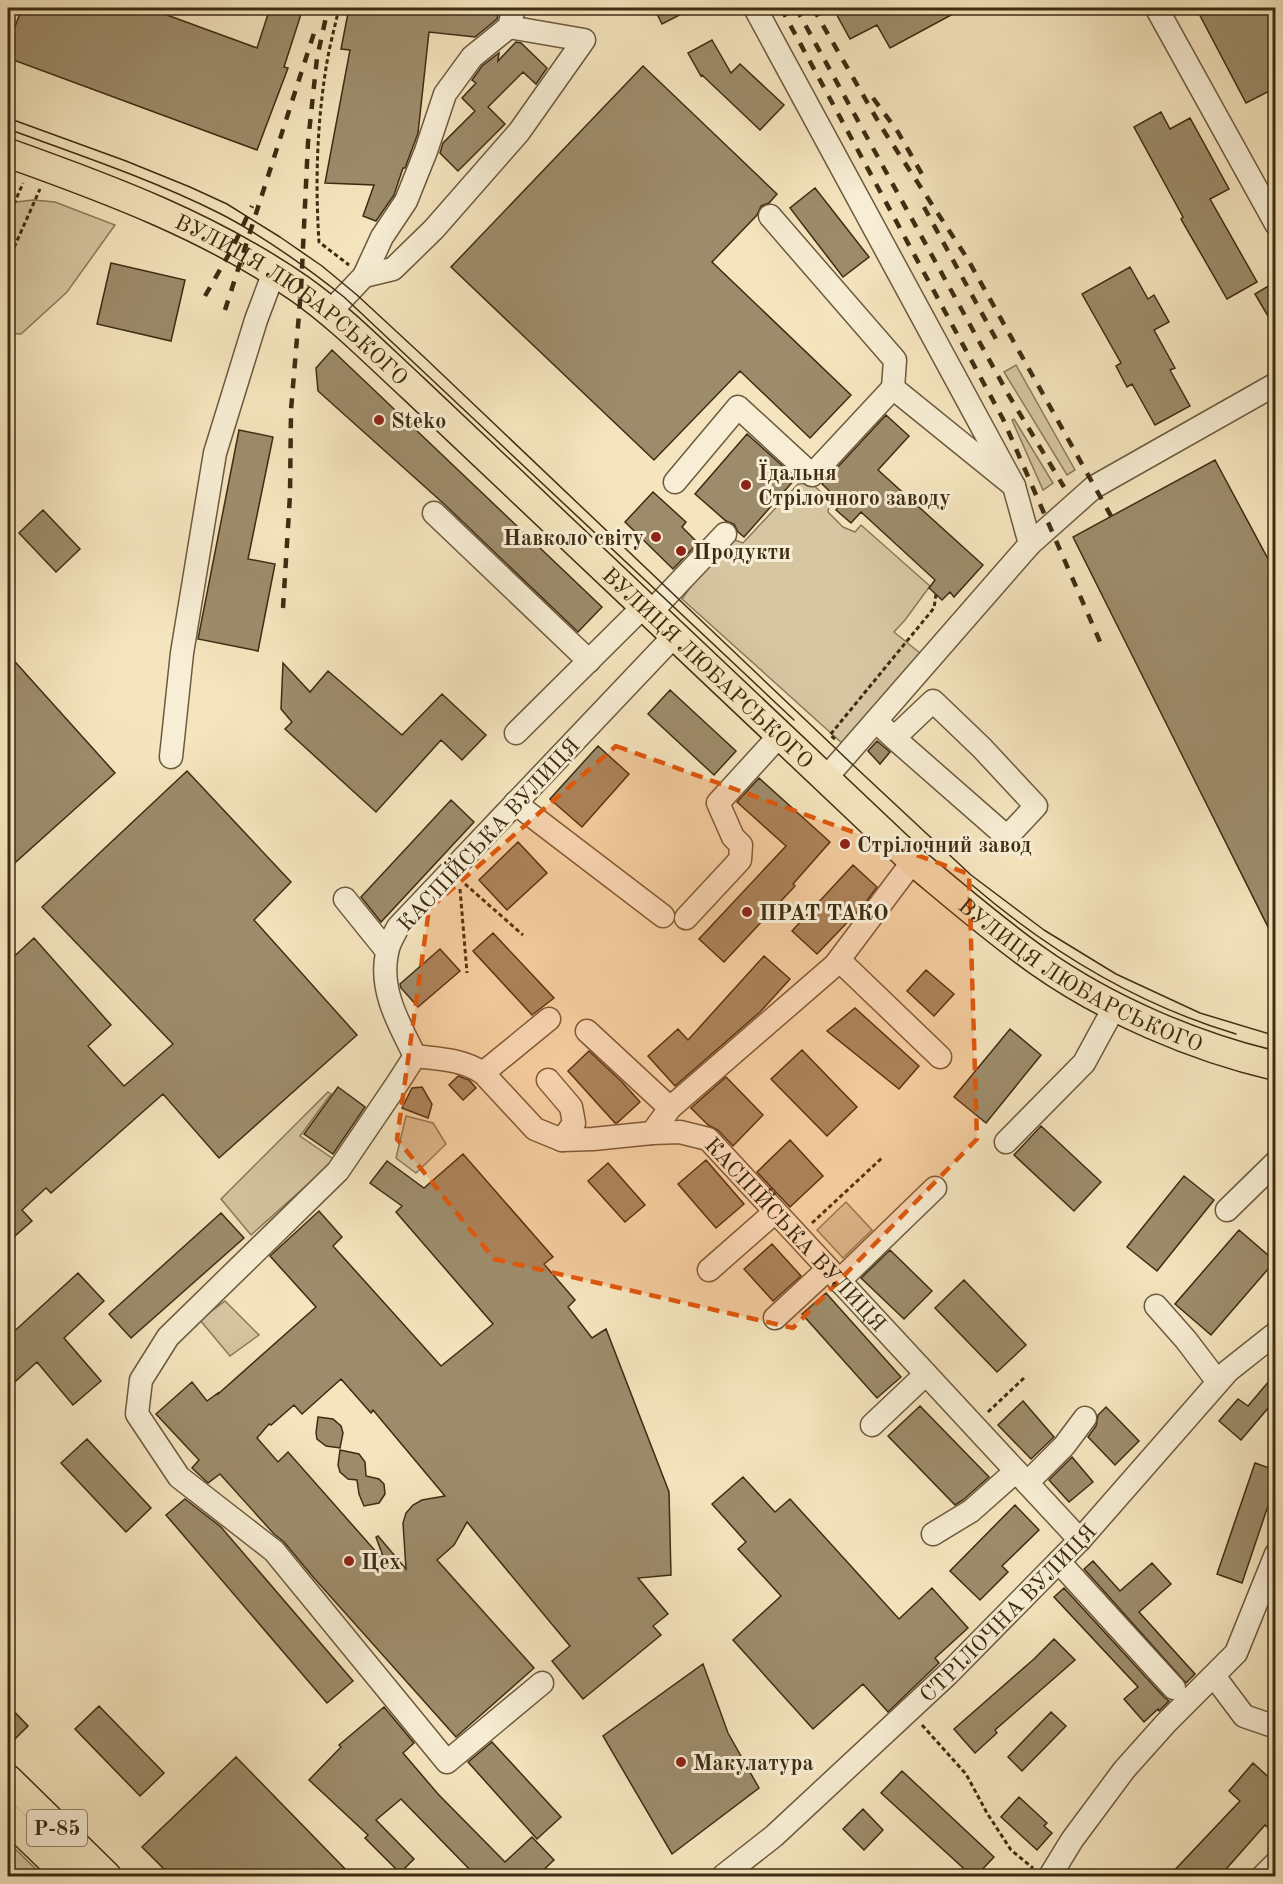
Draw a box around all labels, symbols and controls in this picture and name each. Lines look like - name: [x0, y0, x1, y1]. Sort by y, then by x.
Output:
- street label: ВУЛИЦЯ ЛЮБАРСЬКОГО: [171, 211, 411, 390]
- place label: Steko: [391, 411, 446, 433]
- marker: Steko: [372, 413, 386, 427]
- place label: Їдальня Стрілочного заводу: [758, 459, 951, 510]
- marker: Їдальня Стрілочного заводу: [739, 478, 753, 492]
- place label: Навколо світу: [503, 528, 644, 550]
- marker: Навколо світу: [649, 530, 663, 544]
- place label: Продукти: [693, 542, 791, 564]
- marker: Продукти: [674, 544, 688, 558]
- street label: ВУЛИЦЯ ЛЮБАРСЬКОГО: [597, 564, 817, 773]
- street label: КАСПІЙСЬКА ВУЛИЦЯ: [391, 732, 585, 936]
- place label: Стрілочний завод: [857, 835, 1032, 857]
- marker: Стрілочний завод: [838, 837, 852, 851]
- street label: ВУЛИЦЯ ЛЮБАРСЬКОГО: [954, 895, 1205, 1057]
- place label: ПРАТ ТАКО: [759, 903, 889, 925]
- marker: ПРАТ ТАКО: [740, 905, 754, 919]
- street label: КАСПІЙСЬКА ВУЛИЦЯ: [700, 1134, 890, 1336]
- street label: СТРІЛОЧНА ВУЛИЦЯ: [916, 1521, 1101, 1707]
- place label: Цех: [361, 1552, 401, 1574]
- marker: Цех: [342, 1554, 356, 1568]
- place label: Макулатура: [693, 1753, 814, 1775]
- marker: Макулатура: [674, 1755, 688, 1769]
- road number: Р-85: [27, 1810, 87, 1846]

